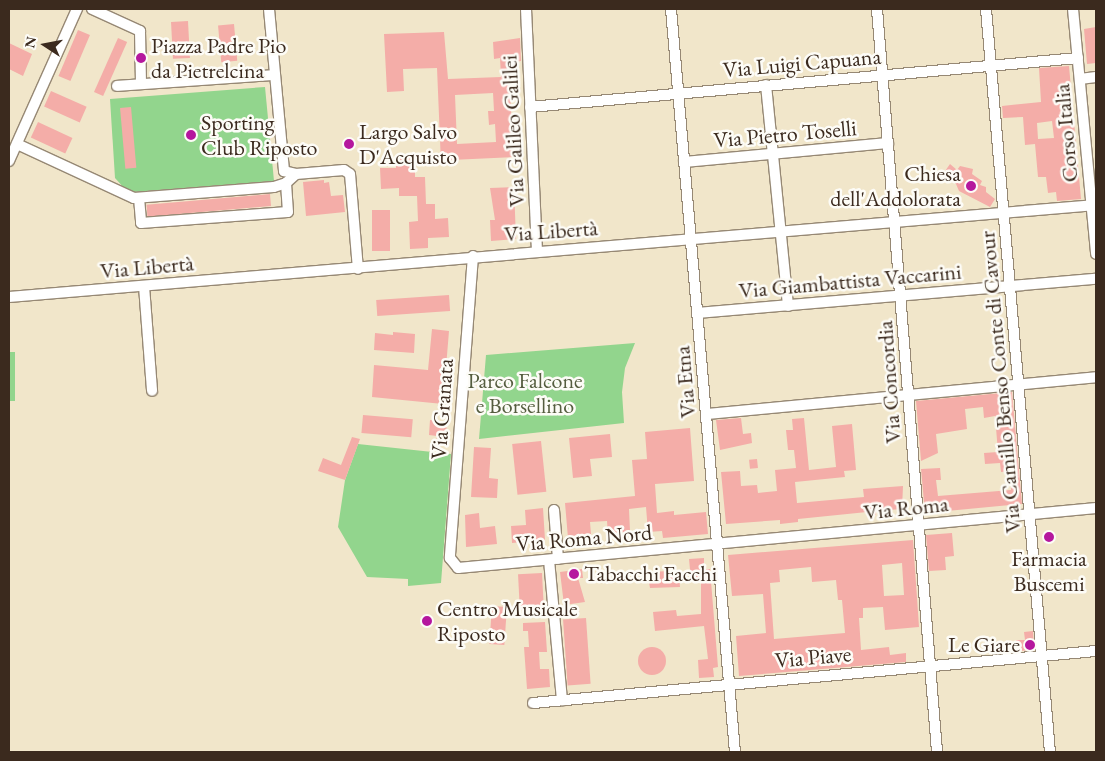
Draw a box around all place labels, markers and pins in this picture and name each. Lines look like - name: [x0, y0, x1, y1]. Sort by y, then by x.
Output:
- place label: Piazza Padre Pio da Pietrelcina: [151, 32, 286, 84]
- marker: Piazza Padre Pio da Pietrelcina: [135, 52, 147, 64]
- place label: Sporting Club Riposto: [201, 109, 318, 160]
- place label: Largo Salvo D'Acquisto: [359, 118, 457, 170]
- marker: Sporting Club Riposto: [185, 129, 197, 141]
- marker: Largo Salvo D'Acquisto: [343, 138, 355, 150]
- place label: Chiesa dell'Addolorata: [830, 160, 961, 212]
- marker: Chiesa dell'Addolorata: [965, 180, 977, 192]
- marker: Farmacia Buscemi: [1043, 531, 1055, 543]
- place label: Farmacia Buscemi: [1011, 545, 1087, 596]
- place label: Tabacchi Facchi: [584, 561, 717, 587]
- marker: Tabacchi Facchi: [568, 568, 580, 580]
- place label: Centro Musicale Riposto: [437, 595, 578, 646]
- marker: Centro Musicale Riposto: [421, 615, 433, 627]
- place label: Le Giare: [948, 632, 1020, 658]
- marker: Le Giare: [1024, 639, 1036, 651]

